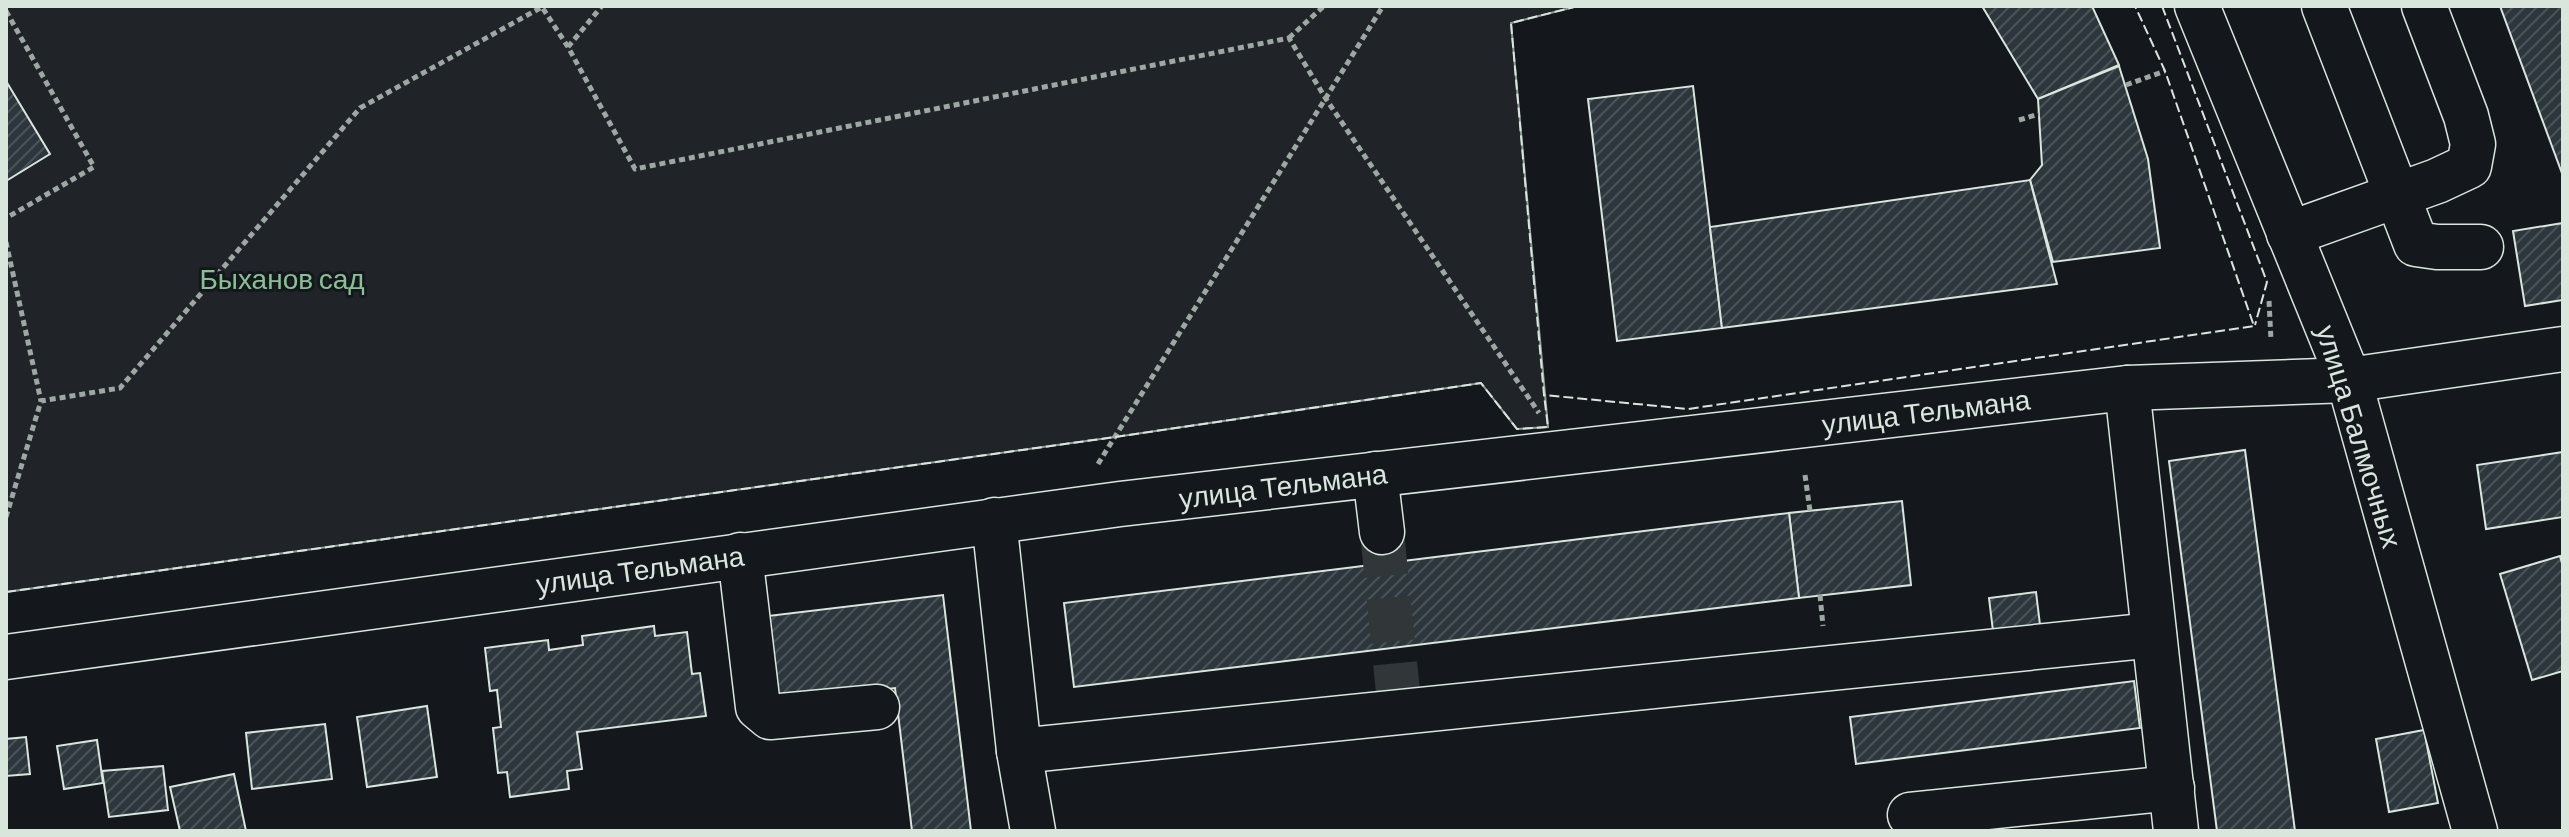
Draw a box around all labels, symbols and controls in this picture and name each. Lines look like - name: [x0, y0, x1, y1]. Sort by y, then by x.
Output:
- park label: Быханов сад: [199, 261, 365, 295]
- street label: улица Балмочных: [2310, 320, 2410, 552]
- street label: улица Тельмана: [1820, 381, 2032, 441]
- street label: улица Тельмана: [1177, 455, 1389, 515]
- street label: улица Тельмана: [534, 538, 747, 600]

